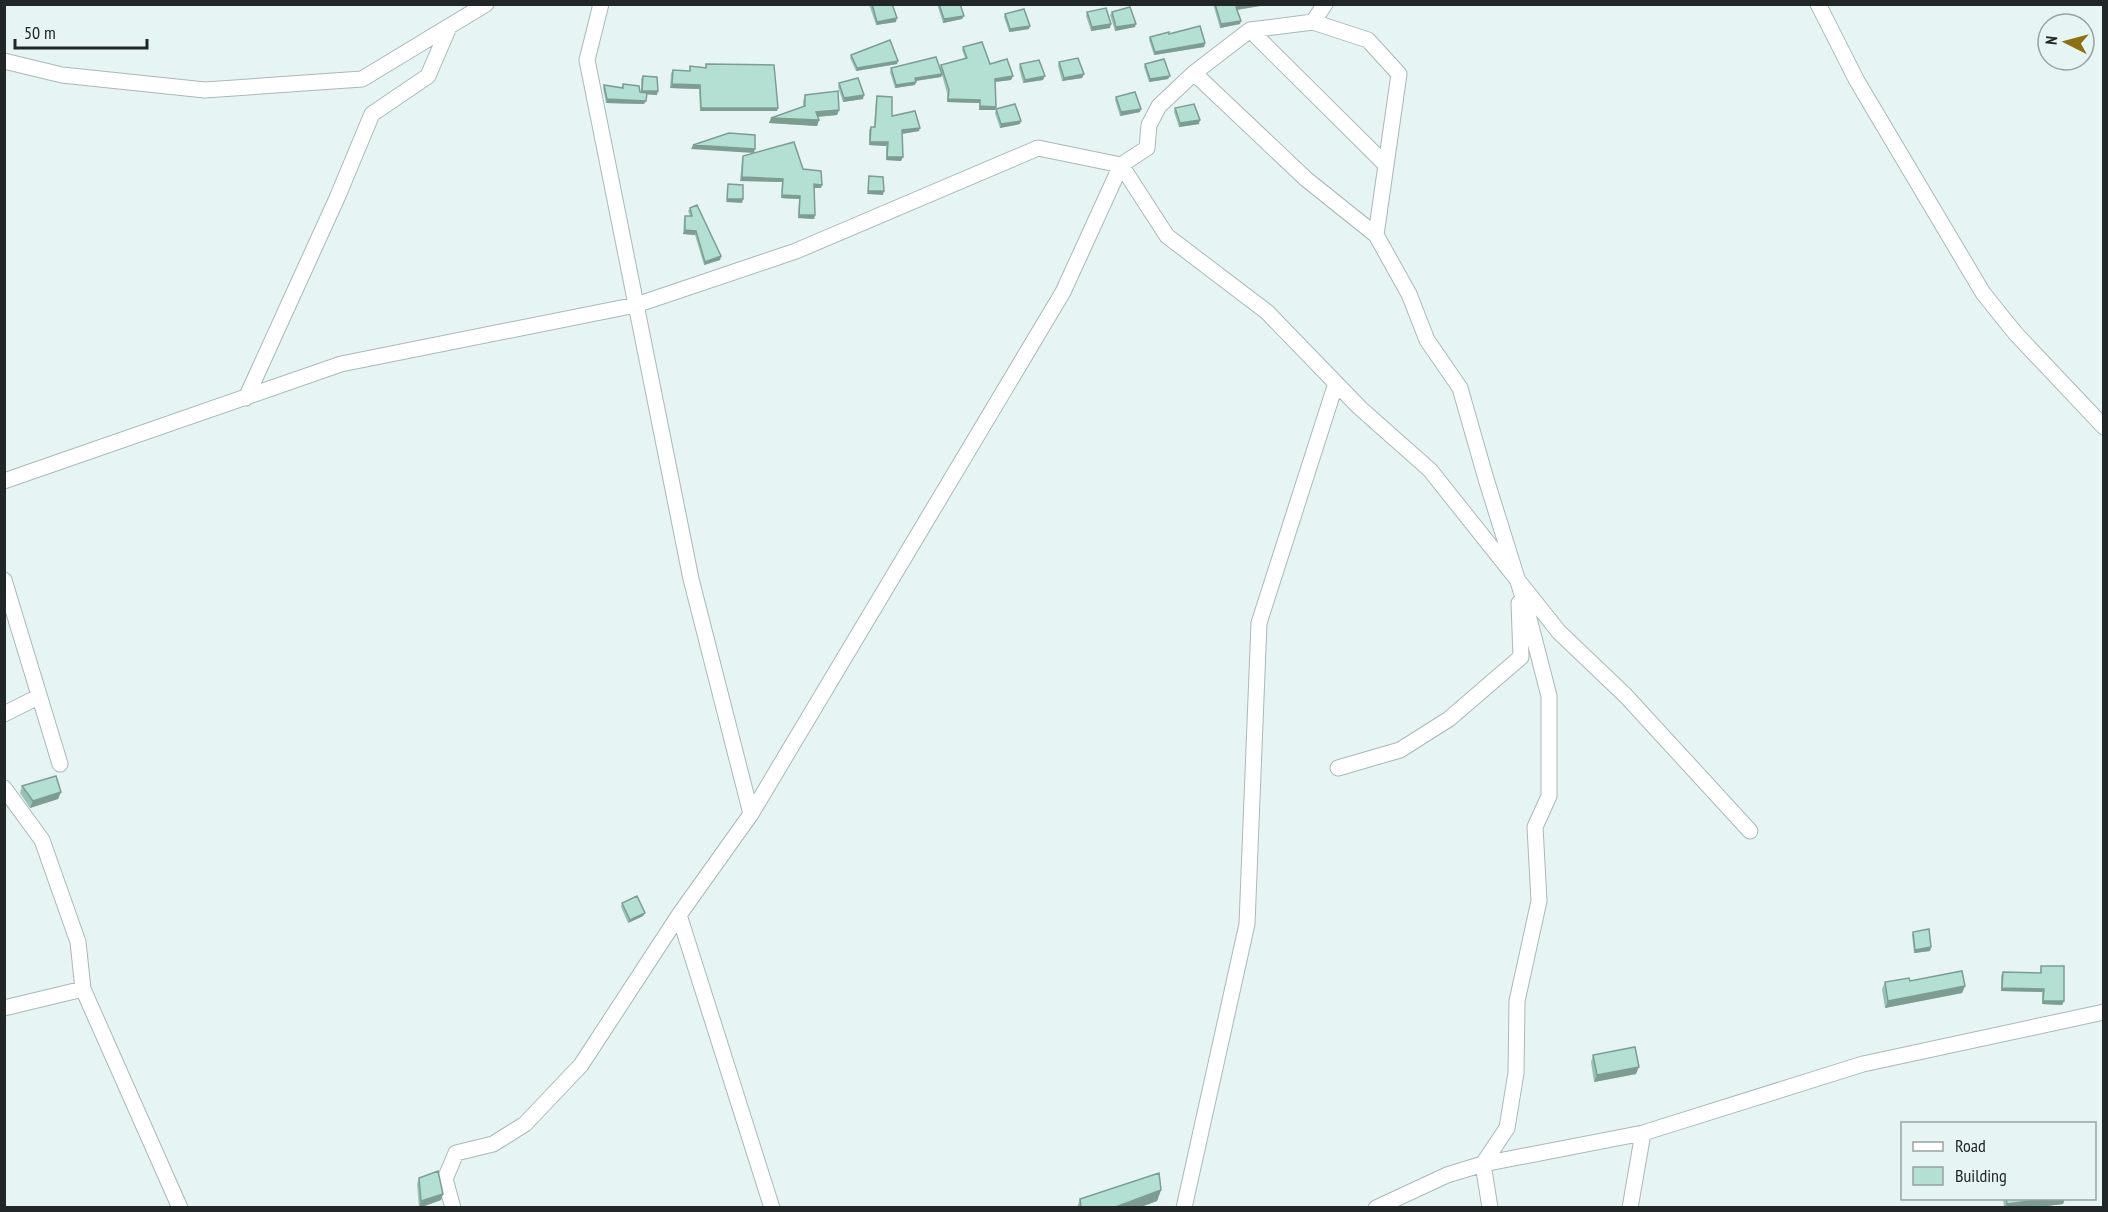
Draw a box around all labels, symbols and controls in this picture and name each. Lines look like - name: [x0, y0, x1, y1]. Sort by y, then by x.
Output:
- scale bar: [15, 12, 147, 50]
- north arrow: [2036, 12, 2096, 72]
- text: 50 m: [24, 21, 56, 44]
- text: N: [2041, 35, 2061, 46]
- legend: [1901, 1122, 2096, 1200]
- text: Road: [1955, 1134, 1986, 1157]
- text: Building: [1955, 1164, 2007, 1187]

